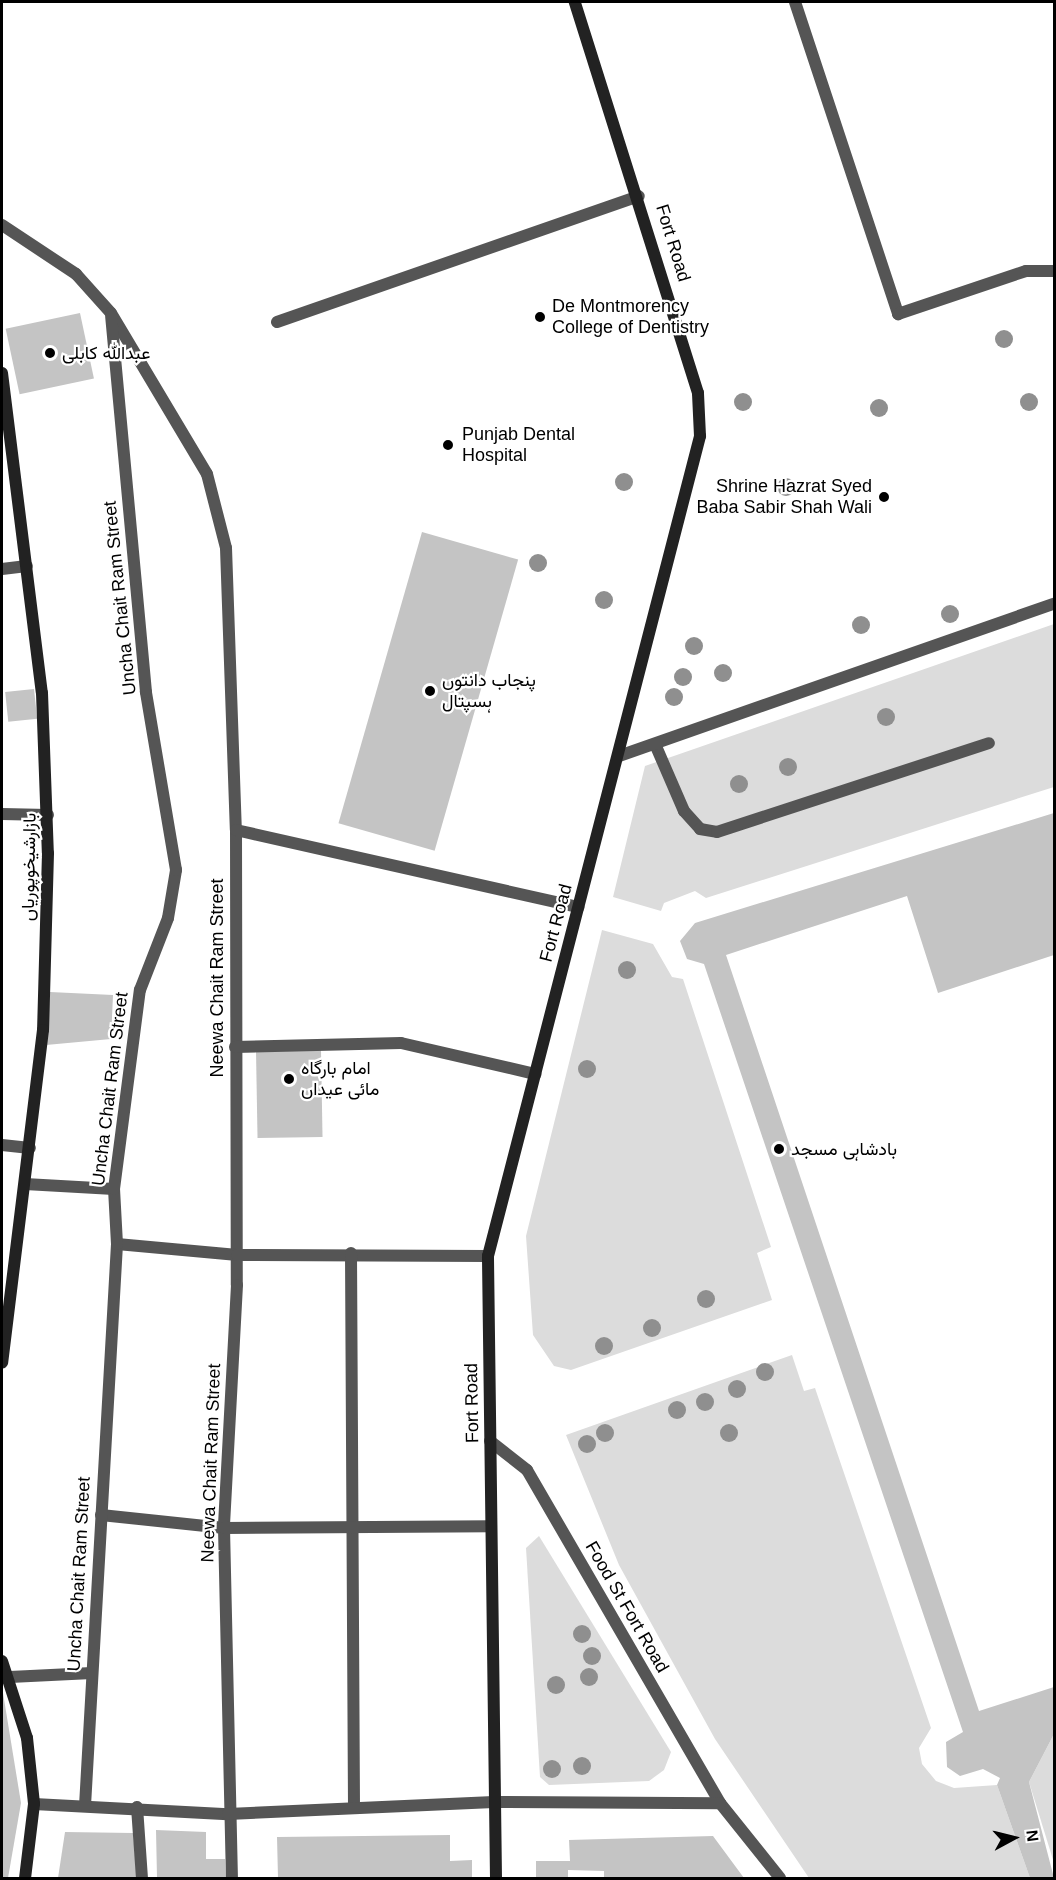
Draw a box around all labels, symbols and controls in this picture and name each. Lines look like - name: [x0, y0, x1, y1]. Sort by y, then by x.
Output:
- street label: Fort Road: [651, 202, 695, 284]
- place label: De Montmorency College of Dentistry: [552, 296, 709, 338]
- marker: De Montmorency College of Dentistry: [533, 310, 547, 324]
- place label: عبدﷲ کابلی: [62, 342, 150, 364]
- marker: عبدﷲ کابلی: [43, 346, 57, 360]
- place label: Punjab Dental Hospital: [462, 424, 575, 466]
- marker: Punjab Dental Hospital: [439, 436, 457, 454]
- place label: Shrine Hazrat Syed Baba Sabir Shah Wali: [697, 476, 872, 518]
- marker: Shrine Hazrat Syed Baba Sabir Shah Wali: [877, 490, 891, 504]
- street label: Uncha Chait Ram Street: [99, 500, 141, 696]
- place label: پنجاب دانتوں ہسپتال: [442, 670, 536, 712]
- marker: پنجاب دانتوں ہسپتال: [423, 684, 437, 698]
- street label: بازارشیخوپوریاں: [17, 813, 41, 921]
- street label: Neewa Chait Ram Street: [206, 878, 228, 1078]
- street label: Fort Road: [535, 882, 577, 964]
- street label: Uncha Chait Ram Street: [87, 991, 133, 1187]
- place label: امام بارگاہ مائی عیداں: [301, 1058, 379, 1100]
- marker: امام بارگاہ مائی عیداں: [282, 1072, 296, 1086]
- place label: بادشاہی مسجد: [791, 1138, 897, 1160]
- marker: بادشاہی مسجد: [772, 1142, 786, 1156]
- street label: Neewa Chait Ram Street: [197, 1363, 225, 1563]
- street label: Fort Road: [461, 1363, 483, 1443]
- street label: Uncha Chait Ram Street: [63, 1476, 95, 1672]
- street label: Food St Fort Road: [581, 1537, 673, 1677]
- north arrow: [984, 1808, 1044, 1868]
- text: N: [1023, 1829, 1042, 1843]

